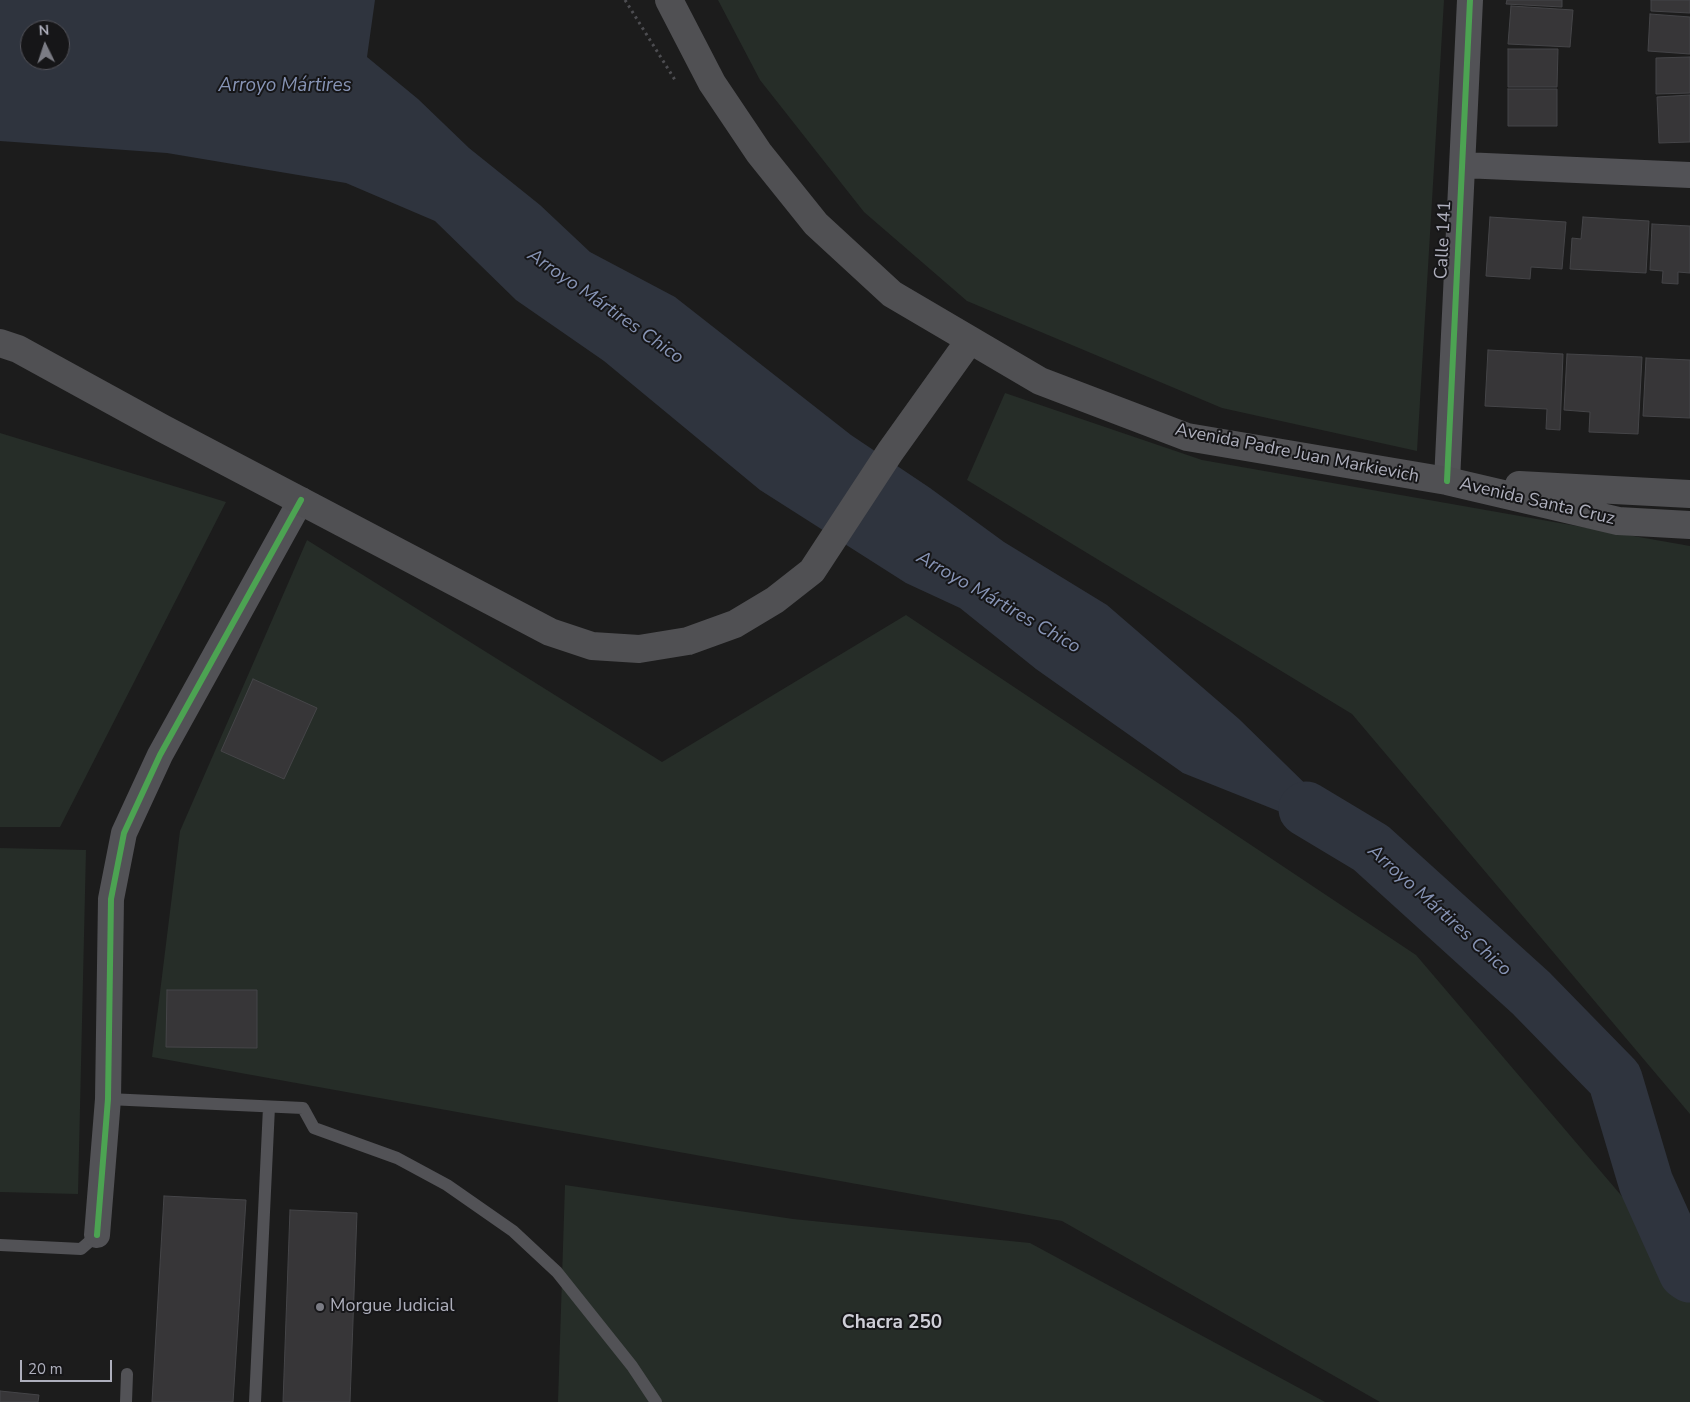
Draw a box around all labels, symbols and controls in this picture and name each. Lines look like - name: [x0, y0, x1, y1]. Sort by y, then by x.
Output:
- north arrow: [20, 20, 70, 70]
- text: N: [38, 21, 50, 40]
- water label: Arroyo Mártires: [218, 75, 352, 97]
- street label: Calle 141: [1431, 200, 1457, 280]
- water label: Arroyo Mártires Chico: [522, 244, 688, 370]
- street label: Avenida Padre Juan Markievich: [1173, 420, 1421, 488]
- street label: Avenida Santa Cruz: [1457, 474, 1617, 530]
- water label: Arroyo Mártires Chico: [912, 547, 1084, 659]
- water label: Arroyo Mártires Chico: [1362, 840, 1516, 982]
- place label: Morgue Judicial: [330, 1296, 455, 1318]
- marker: Morgue Judicial: [314, 1301, 326, 1313]
- district label: Chacra 250: [842, 1312, 942, 1334]
- scale bar: [22, 1350, 115, 1382]
- text: 20 m: [28, 1359, 63, 1379]

